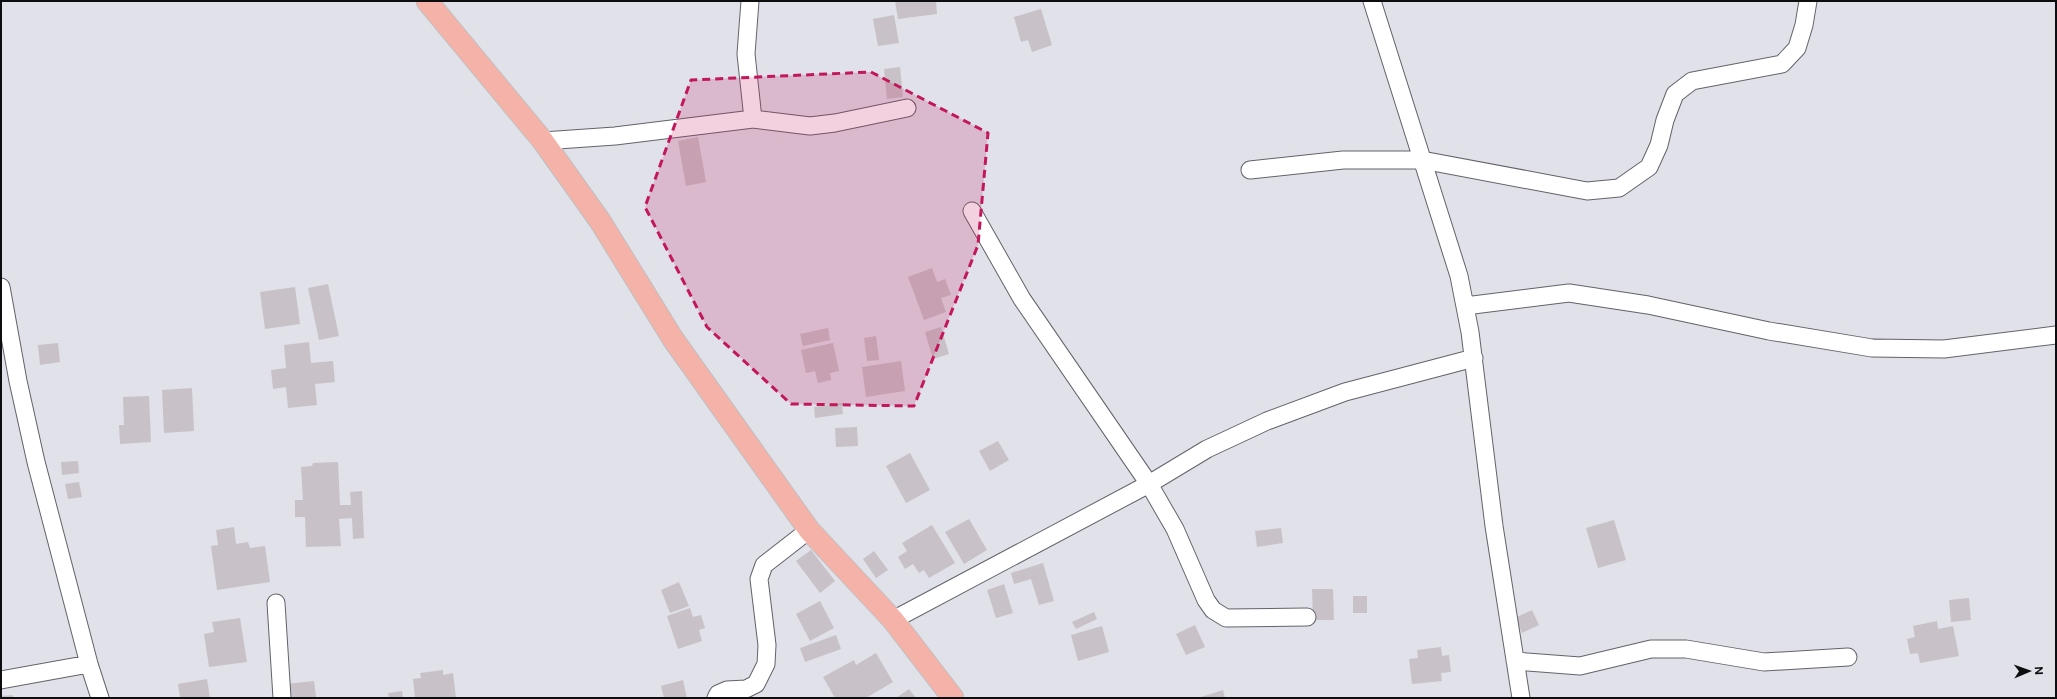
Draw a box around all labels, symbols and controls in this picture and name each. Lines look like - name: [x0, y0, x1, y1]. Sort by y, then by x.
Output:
- north arrow: [2009, 651, 2049, 691]
- text: N: [2033, 666, 2045, 675]

